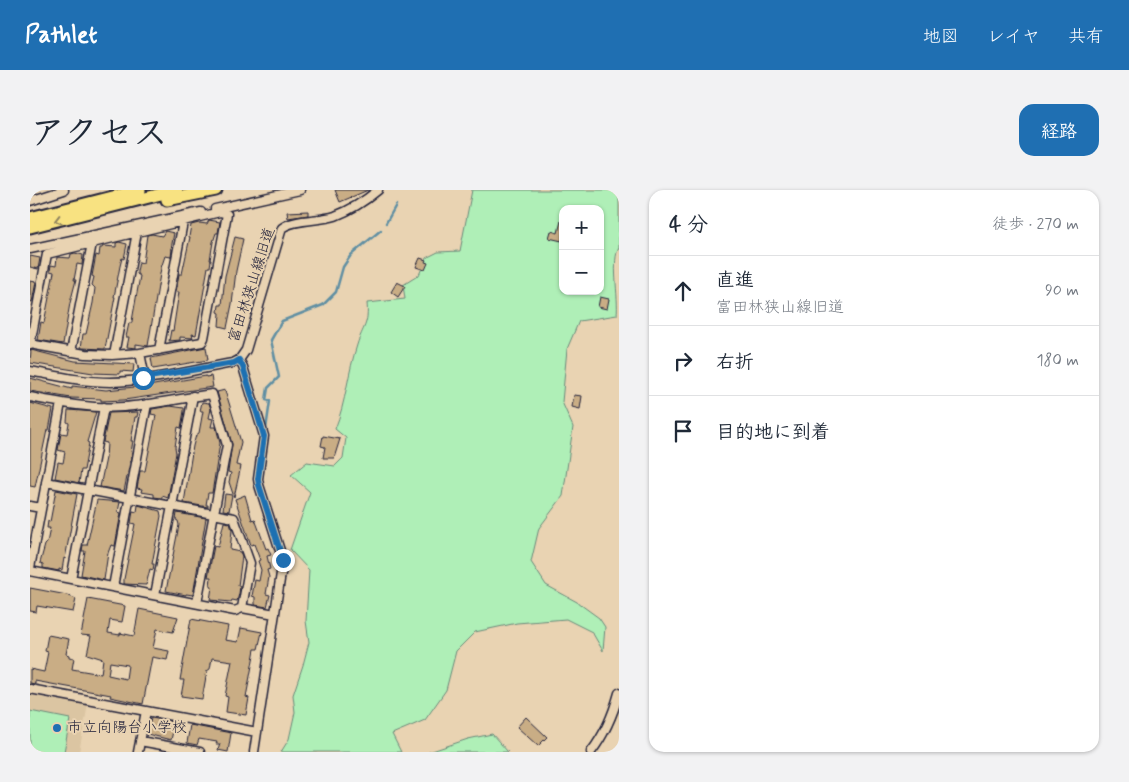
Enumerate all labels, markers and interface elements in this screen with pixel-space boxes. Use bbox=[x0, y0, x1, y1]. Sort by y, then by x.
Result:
text: Pathlet bbox=[25, 20, 97, 51]
text: 地図 bbox=[923, 25, 959, 49]
text: レイヤ bbox=[987, 25, 1040, 49]
text: 共有 bbox=[1068, 25, 1104, 49]
button: 経路 bbox=[1019, 104, 1099, 156]
text: アクセス bbox=[30, 111, 168, 157]
map controls bbox=[559, 205, 604, 295]
button: + bbox=[559, 205, 604, 250]
text: 4 分 bbox=[669, 211, 708, 239]
one-way arrow bbox=[54, 214, 63, 225]
text: 徒歩 · 270 m bbox=[992, 214, 1079, 235]
street label: 富田林狭山線旧道 bbox=[224, 225, 280, 345]
button: − bbox=[559, 250, 604, 295]
text: 直進 bbox=[716, 268, 754, 293]
icon: ahead bbox=[669, 277, 697, 305]
text: 90 m bbox=[1045, 280, 1079, 301]
text: 富田林狭山線旧道 bbox=[716, 297, 844, 318]
icon: right bbox=[669, 347, 697, 375]
text: 右折 bbox=[716, 350, 754, 375]
text: 180 m bbox=[1036, 350, 1079, 371]
route start bbox=[132, 367, 155, 390]
icon: arrive bbox=[669, 417, 697, 445]
text: 目的地に到着 bbox=[716, 420, 830, 445]
route end bbox=[272, 549, 295, 572]
place label: 市立向陽台小学校 bbox=[67, 718, 187, 738]
marker: 市立向陽台小学校 bbox=[51, 722, 63, 734]

